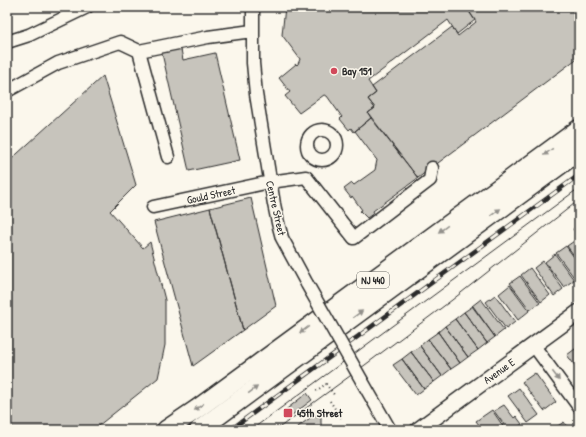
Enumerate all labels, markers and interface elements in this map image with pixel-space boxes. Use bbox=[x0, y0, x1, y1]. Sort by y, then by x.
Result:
place label: Bay 151 bbox=[342, 64, 372, 79]
marker: Bay 151 bbox=[329, 66, 339, 76]
one-way arrow bbox=[542, 148, 553, 156]
street label: Centre Street bbox=[263, 179, 289, 237]
street label: Gould Street bbox=[185, 183, 237, 207]
one-way arrow bbox=[491, 208, 502, 216]
one-way arrow bbox=[437, 224, 448, 233]
road number: NJ 440 bbox=[357, 272, 389, 288]
one-way arrow bbox=[352, 309, 363, 318]
one-way arrow bbox=[299, 326, 309, 334]
street label: Avenue E bbox=[481, 355, 517, 387]
one-way arrow bbox=[552, 371, 560, 382]
one-way arrow bbox=[247, 386, 258, 395]
one-way arrow bbox=[194, 403, 204, 411]
place label: 45th Street bbox=[297, 406, 344, 420]
marker: 45th Street bbox=[282, 407, 294, 419]

